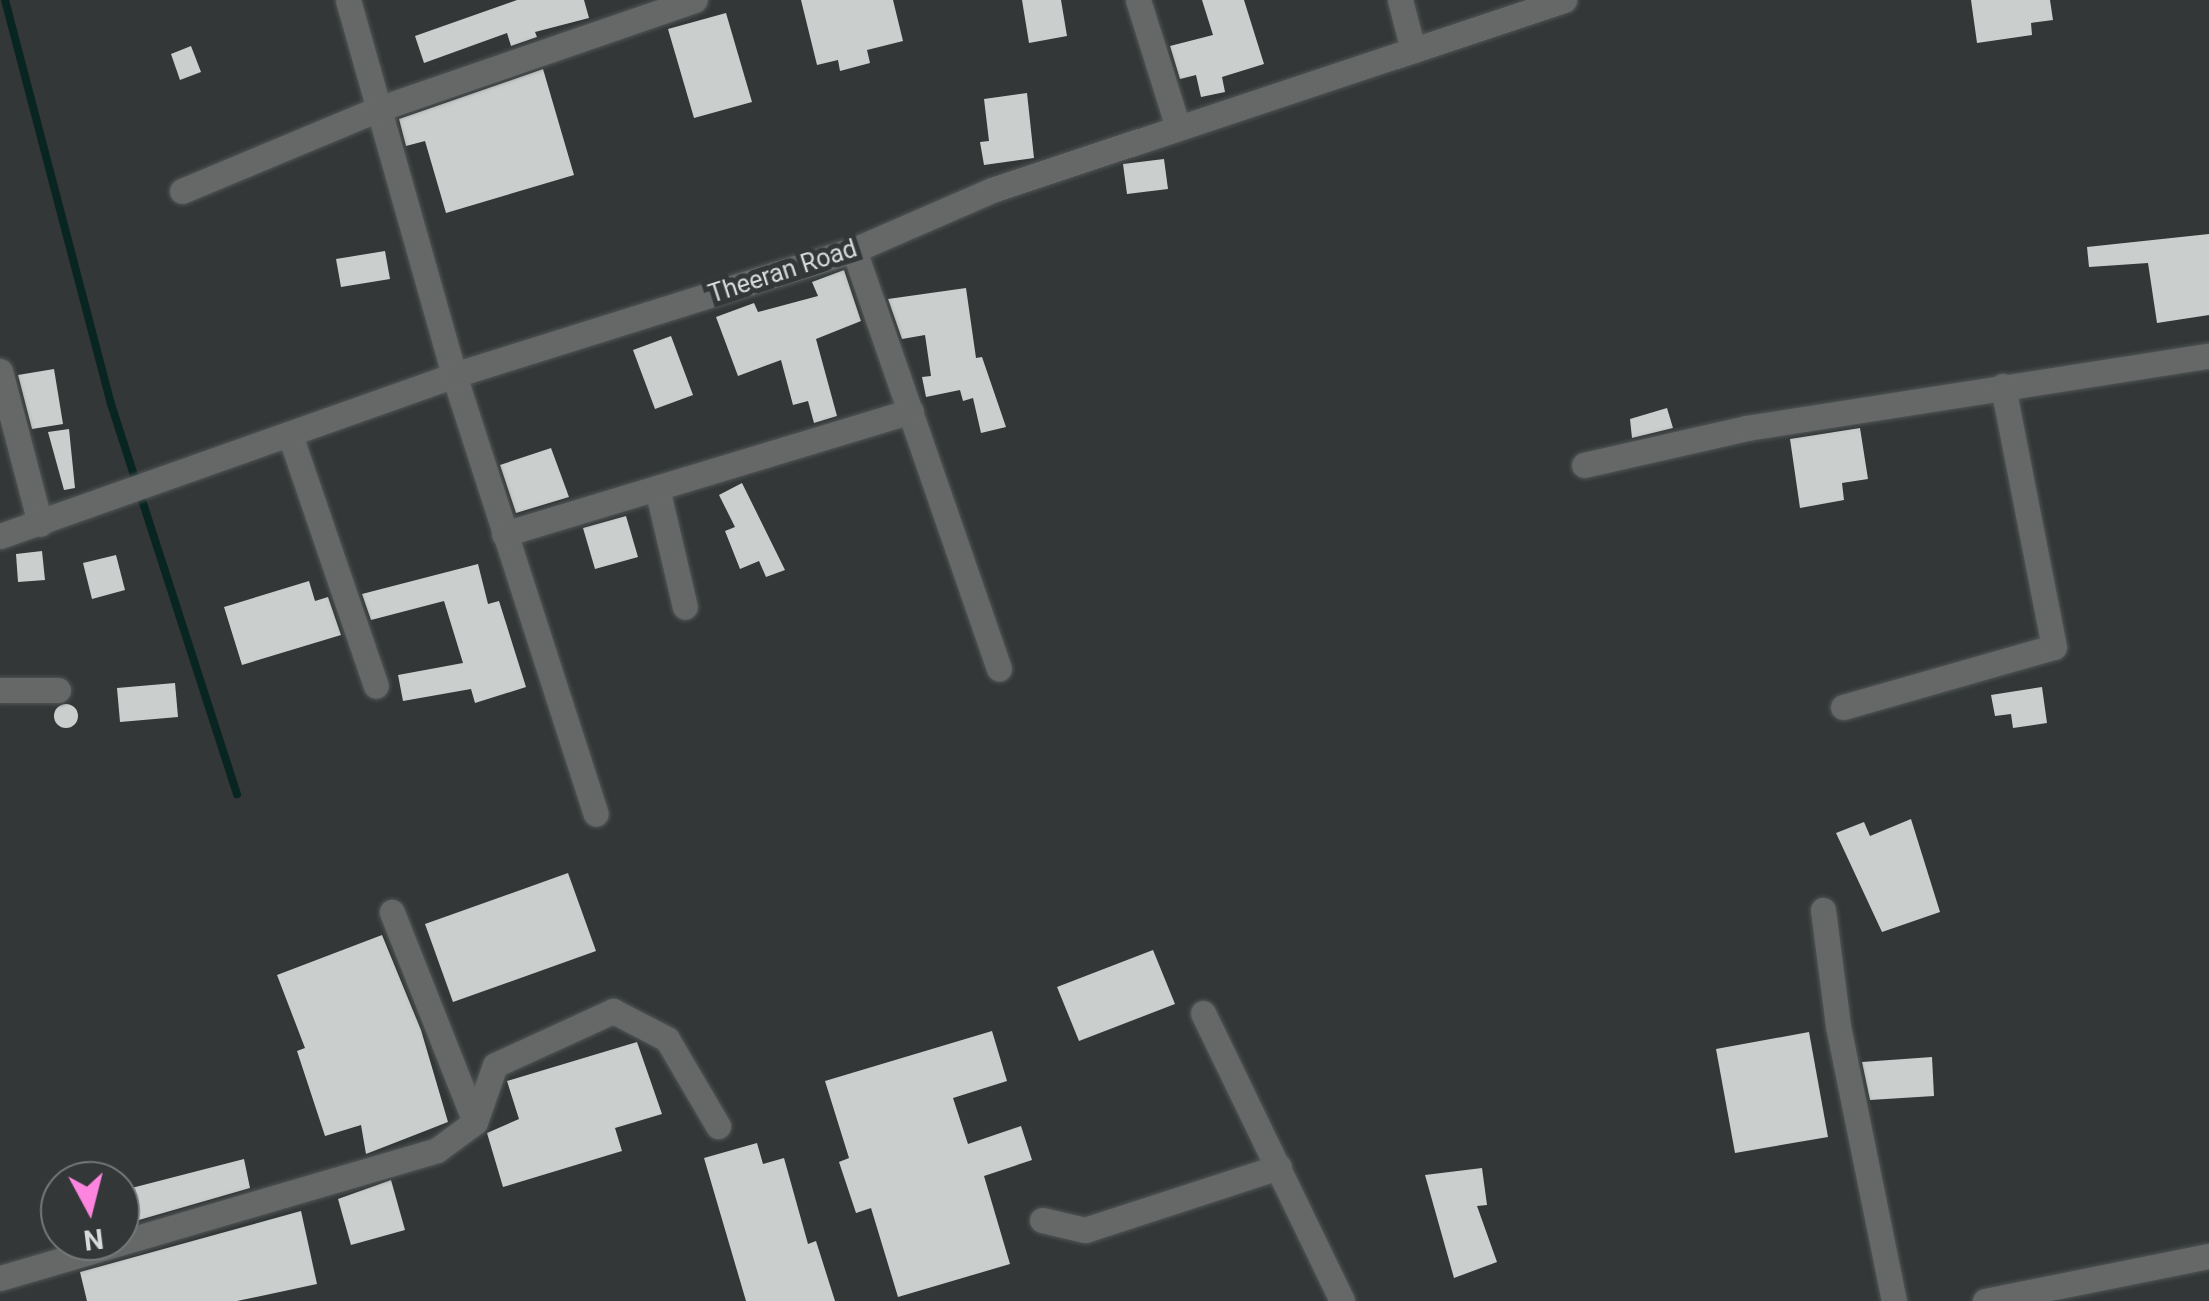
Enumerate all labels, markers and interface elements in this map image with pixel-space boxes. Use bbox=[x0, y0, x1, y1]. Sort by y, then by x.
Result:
street label: Theeran Road bbox=[705, 234, 861, 310]
north arrow bbox=[40, 1161, 140, 1261]
text: N bbox=[82, 1222, 105, 1257]

